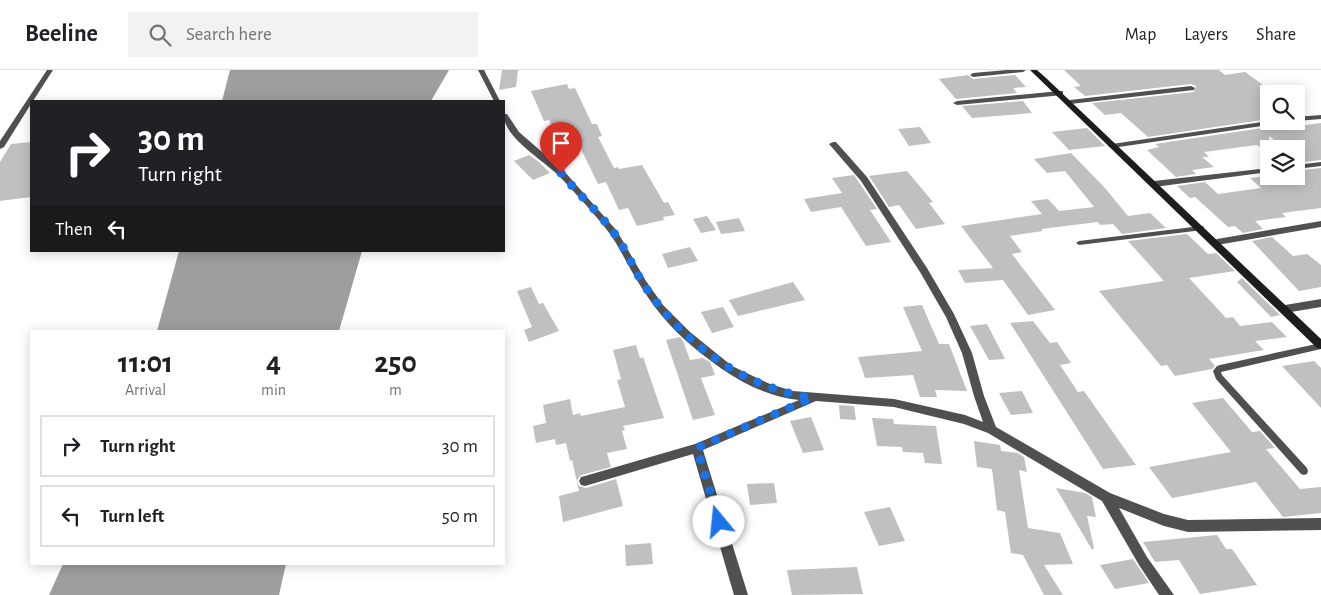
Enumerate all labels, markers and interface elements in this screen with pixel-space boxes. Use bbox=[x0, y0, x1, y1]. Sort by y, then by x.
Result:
search box bbox=[128, 12, 478, 57]
icon: search bbox=[146, 21, 174, 49]
text: Beeline bbox=[25, 22, 98, 46]
text: Search here bbox=[186, 25, 272, 44]
text: Map bbox=[1125, 26, 1156, 44]
text: Layers bbox=[1184, 26, 1228, 44]
text: Share bbox=[1256, 26, 1296, 44]
map controls bbox=[1260, 85, 1305, 185]
button: search bbox=[1260, 85, 1305, 130]
icon: right bbox=[55, 120, 120, 185]
text: 30 m bbox=[138, 122, 205, 157]
pin bbox=[540, 122, 582, 173]
icon: arrive bbox=[547, 129, 575, 157]
button: layers bbox=[1260, 140, 1305, 185]
text: Turn right bbox=[138, 163, 222, 185]
icon: left bbox=[103, 215, 131, 243]
text: Then bbox=[55, 220, 93, 239]
text: 11:01 bbox=[118, 348, 173, 378]
text: 4 bbox=[266, 348, 281, 378]
text: 250 bbox=[374, 348, 417, 378]
text: Arrival bbox=[125, 382, 166, 398]
text: min bbox=[261, 382, 286, 398]
text: m bbox=[389, 382, 402, 398]
icon: right bbox=[57, 432, 85, 460]
text: Turn right bbox=[100, 437, 175, 456]
text: 30 m bbox=[442, 437, 478, 456]
position arrow bbox=[692, 495, 744, 547]
icon: left bbox=[57, 502, 85, 530]
text: Turn left bbox=[100, 507, 164, 526]
text: 50 m bbox=[442, 507, 478, 526]

